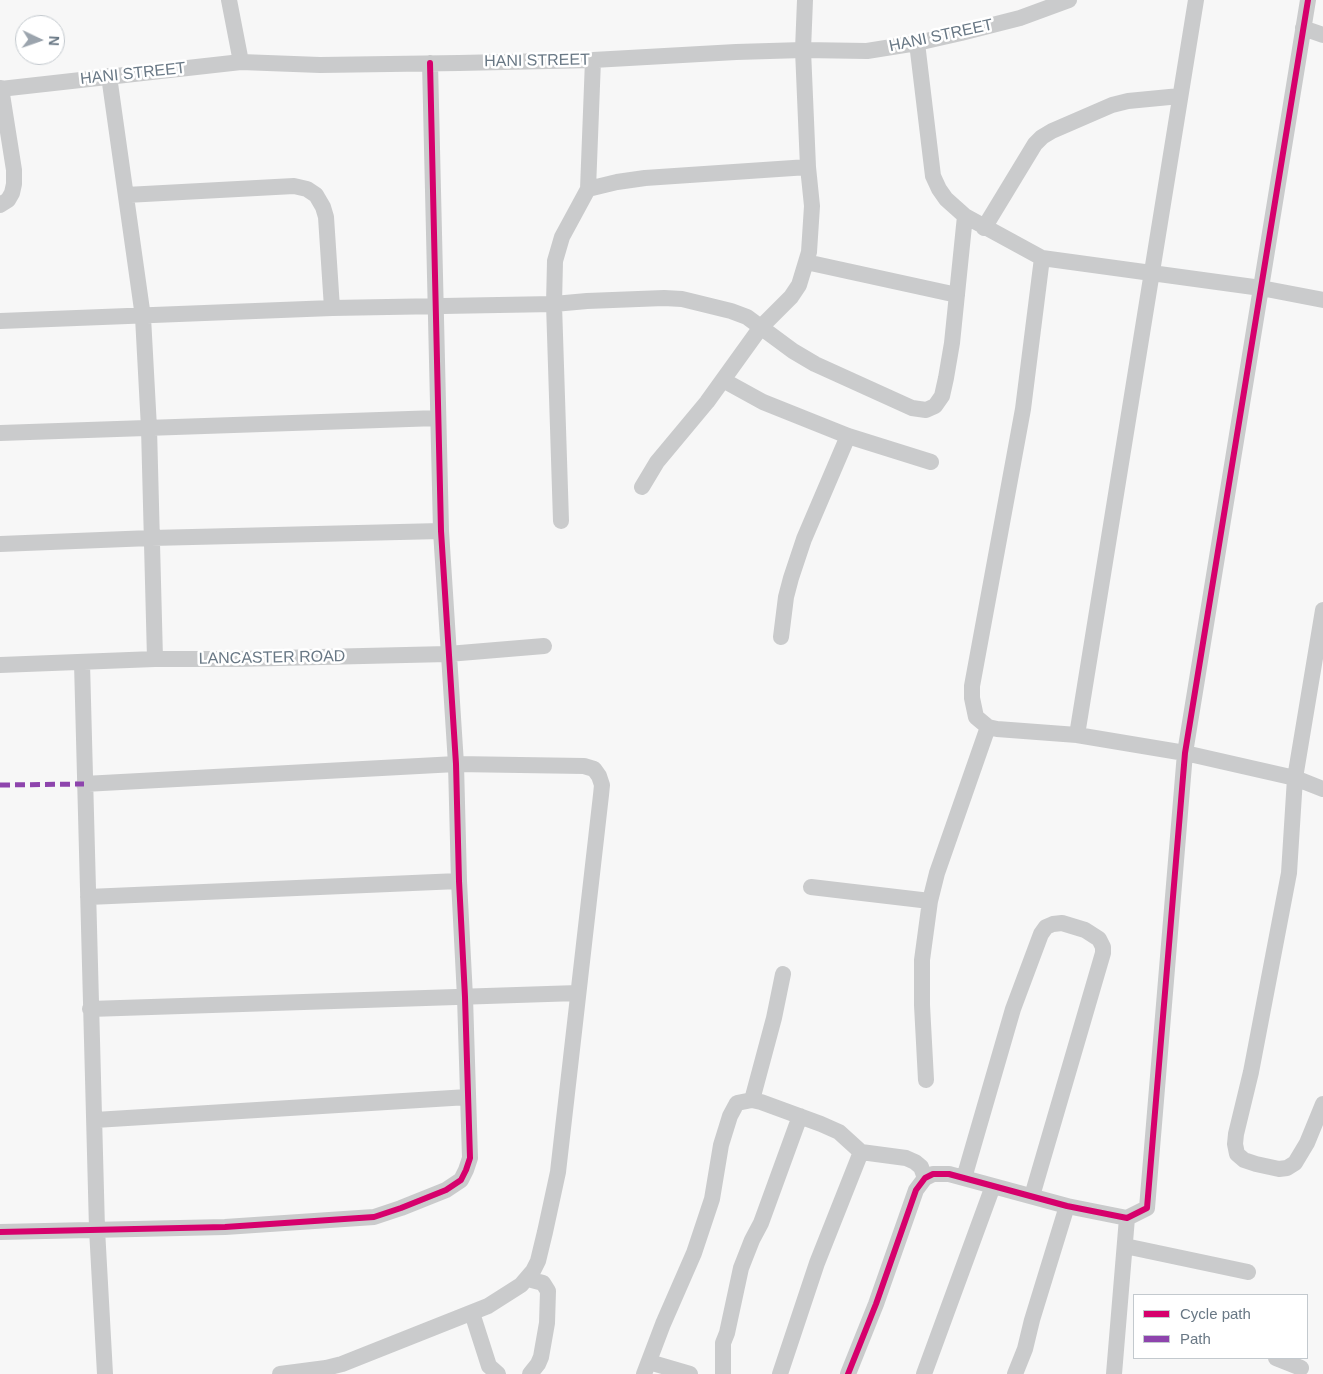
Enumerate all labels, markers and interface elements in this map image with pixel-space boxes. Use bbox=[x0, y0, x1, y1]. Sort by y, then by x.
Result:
north arrow bbox=[15, 15, 65, 65]
street label: HANI STREET bbox=[887, 16, 995, 56]
text: N bbox=[46, 35, 62, 46]
street label: HANI STREET bbox=[484, 50, 590, 72]
street label: HANI STREET bbox=[79, 59, 187, 89]
street label: LANCASTER ROAD bbox=[198, 647, 346, 669]
legend bbox=[1133, 1294, 1308, 1359]
text: Cycle path bbox=[1180, 1305, 1251, 1322]
text: Path bbox=[1180, 1330, 1211, 1347]

